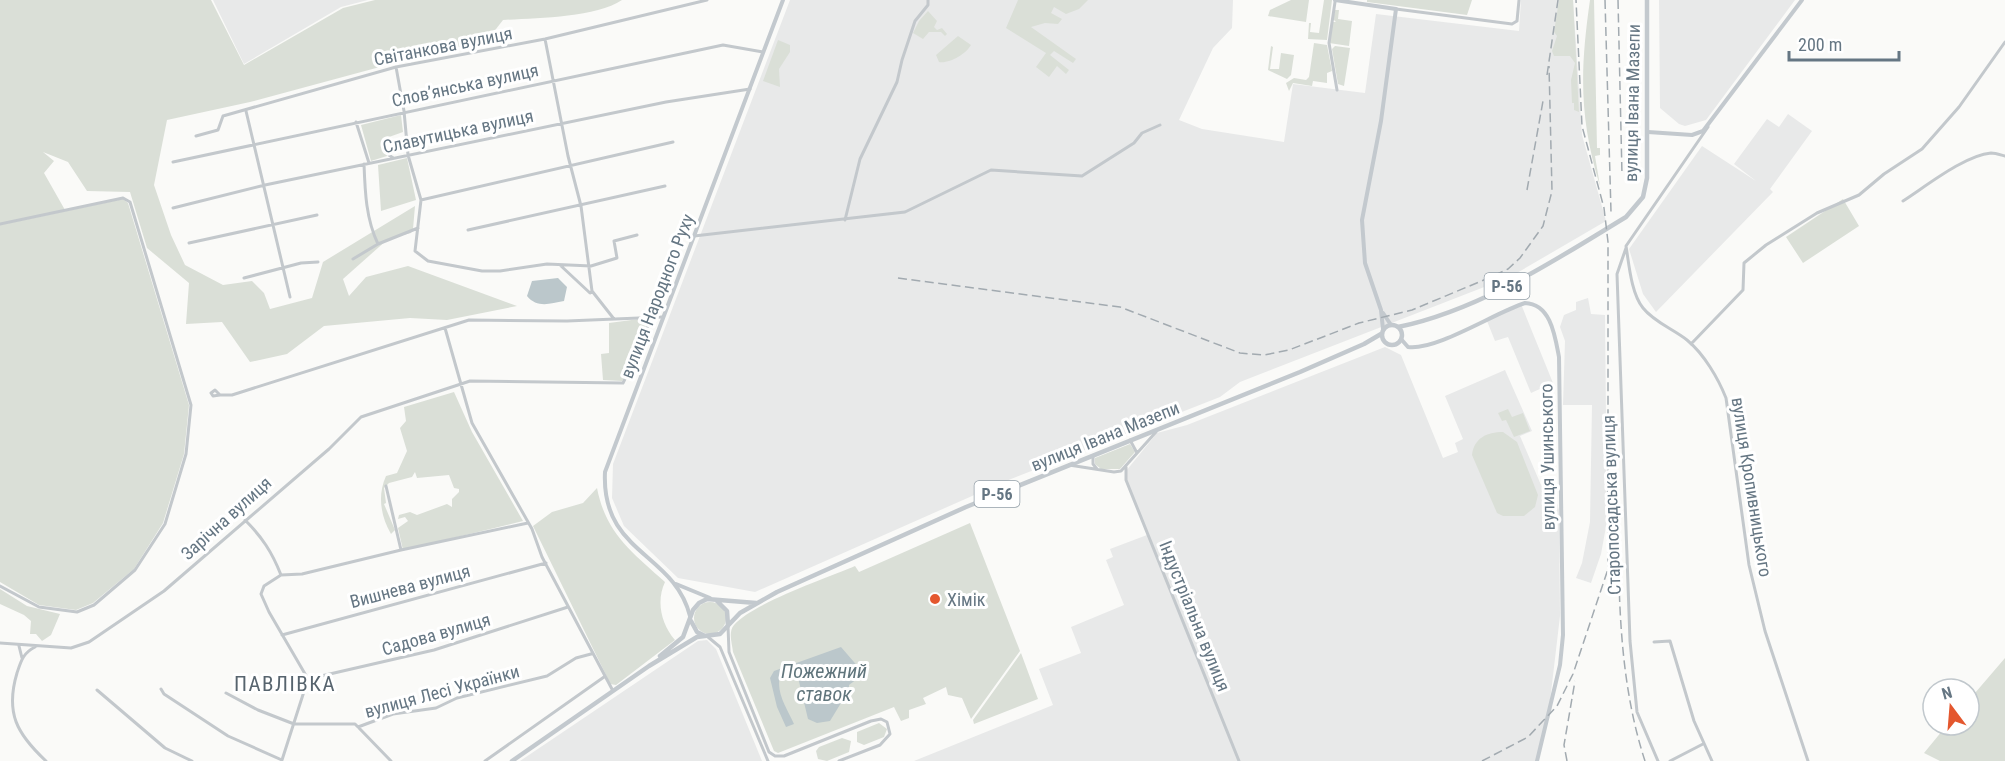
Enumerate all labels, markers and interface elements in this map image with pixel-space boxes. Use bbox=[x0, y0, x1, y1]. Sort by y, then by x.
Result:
street label: Світанкова вулиця bbox=[372, 22, 514, 70]
street label: вулиця Івана Мазепи bbox=[1620, 24, 1644, 182]
scale bar bbox=[1789, 24, 1898, 62]
text: 200 m bbox=[1798, 34, 1842, 55]
street label: Словʼянська вулиця bbox=[390, 59, 540, 111]
street label: Славутицька вулиця bbox=[381, 105, 535, 157]
street label: вулиця Народного Руху bbox=[616, 210, 698, 381]
road number: Р-56 bbox=[1484, 273, 1530, 299]
street label: вулиця Ушинського bbox=[1535, 383, 1559, 531]
street label: вулиця Кропивницького bbox=[1727, 396, 1777, 578]
street label: вулиця Івана Мазепи bbox=[1028, 397, 1182, 475]
street label: Старопосадська вулиця bbox=[1597, 415, 1625, 595]
street label: Зарічна вулиця bbox=[177, 472, 275, 564]
road number: Р-56 bbox=[974, 481, 1020, 507]
street label: Індустріальна вулиця bbox=[1155, 538, 1235, 694]
street label: Вишнева вулиця bbox=[348, 560, 472, 612]
place label: Хімік bbox=[947, 589, 986, 610]
marker: Хімік bbox=[928, 592, 942, 606]
street label: Садова вулиця bbox=[379, 608, 493, 660]
water label: Пожежний ставок bbox=[781, 659, 867, 706]
street label: вулиця Лесі Українки bbox=[362, 660, 522, 722]
district label: ПАВЛІВКА bbox=[234, 672, 336, 696]
north arrow bbox=[1921, 677, 1981, 737]
text: N bbox=[1940, 683, 1954, 704]

